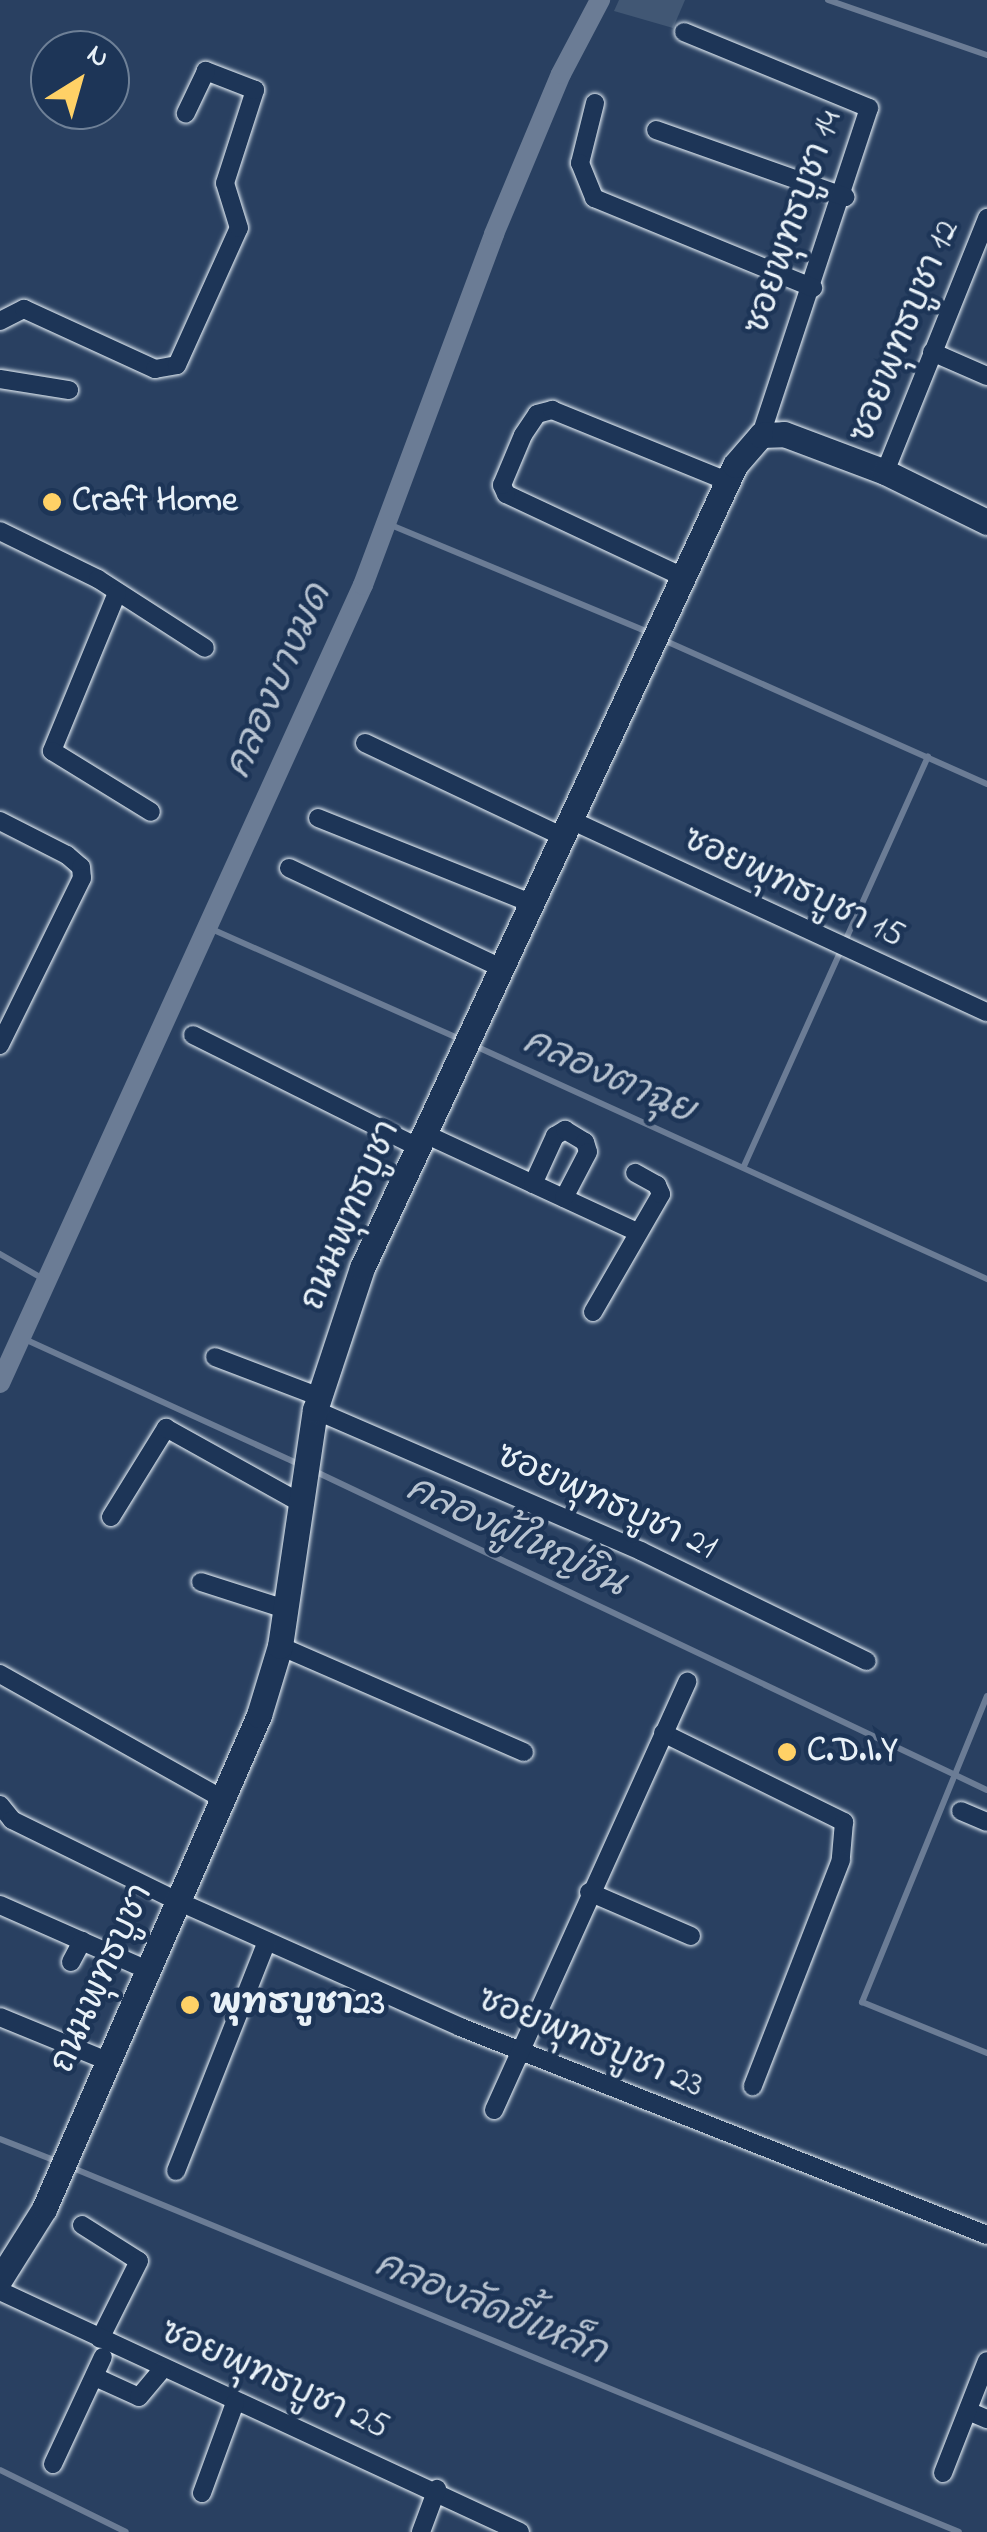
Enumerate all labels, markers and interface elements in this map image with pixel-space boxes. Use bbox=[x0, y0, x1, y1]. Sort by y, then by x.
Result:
north arrow bbox=[30, 30, 130, 130]
text: N bbox=[77, 35, 117, 79]
street label: ซอยพุทธบูชา 14 bbox=[737, 106, 853, 340]
street label: ซอยพุทธบูชา 12 bbox=[842, 214, 970, 450]
place label: Craft Home bbox=[72, 481, 238, 523]
marker: Craft Home bbox=[41, 491, 63, 513]
water label: คลองบางมด bbox=[217, 578, 343, 786]
street label: ซอยพุทธบูชา 15 bbox=[676, 819, 910, 959]
water label: คลองตาฉุย bbox=[515, 1020, 701, 1136]
street label: ถนนพุทธบูชา bbox=[293, 1115, 411, 1317]
street label: ซอยพุทธบูชา 21 bbox=[489, 1436, 723, 1570]
water label: คลองผู้ใหญ่ชิน bbox=[398, 1467, 632, 1609]
place label: C.D.I.Y bbox=[807, 1731, 898, 1773]
marker: C.D.I.Y bbox=[776, 1741, 798, 1763]
street label: ถนนพุทธบูชา bbox=[43, 1878, 163, 2080]
street label: ซอยพุทธบูชา 23 bbox=[471, 1980, 709, 2108]
place label: พุทธบูชา23 bbox=[210, 1984, 385, 2026]
marker: พุทธบูชา23 bbox=[179, 1994, 201, 2016]
water label: คลองลัดขี้เหล็ก bbox=[368, 2243, 612, 2377]
street label: ซอยพุทธบูชา 25 bbox=[153, 2312, 395, 2450]

